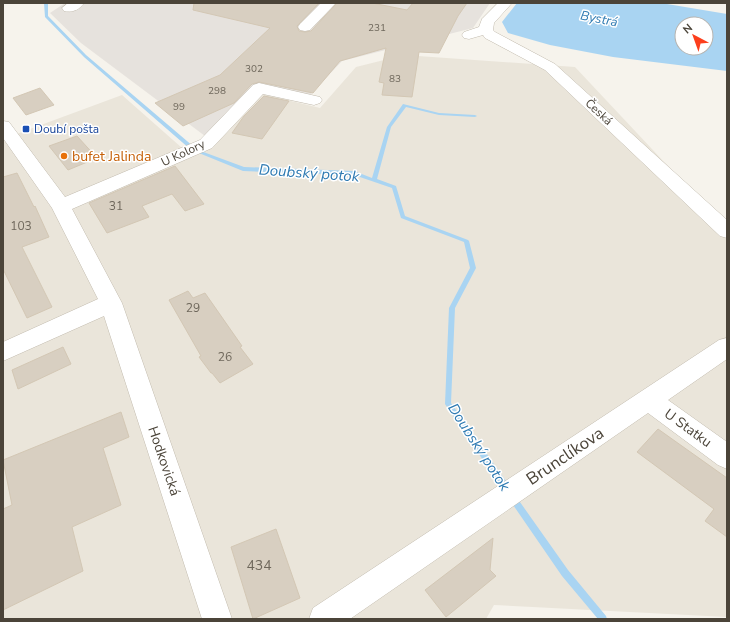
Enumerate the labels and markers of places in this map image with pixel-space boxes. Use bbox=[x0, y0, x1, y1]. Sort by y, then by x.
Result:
place label: Doubí pošta bbox=[34, 121, 99, 137]
marker: Doubí pošta bbox=[21, 124, 31, 134]
place label: bufet Jalinda bbox=[72, 147, 151, 166]
marker: bufet Jalinda bbox=[59, 151, 69, 161]

